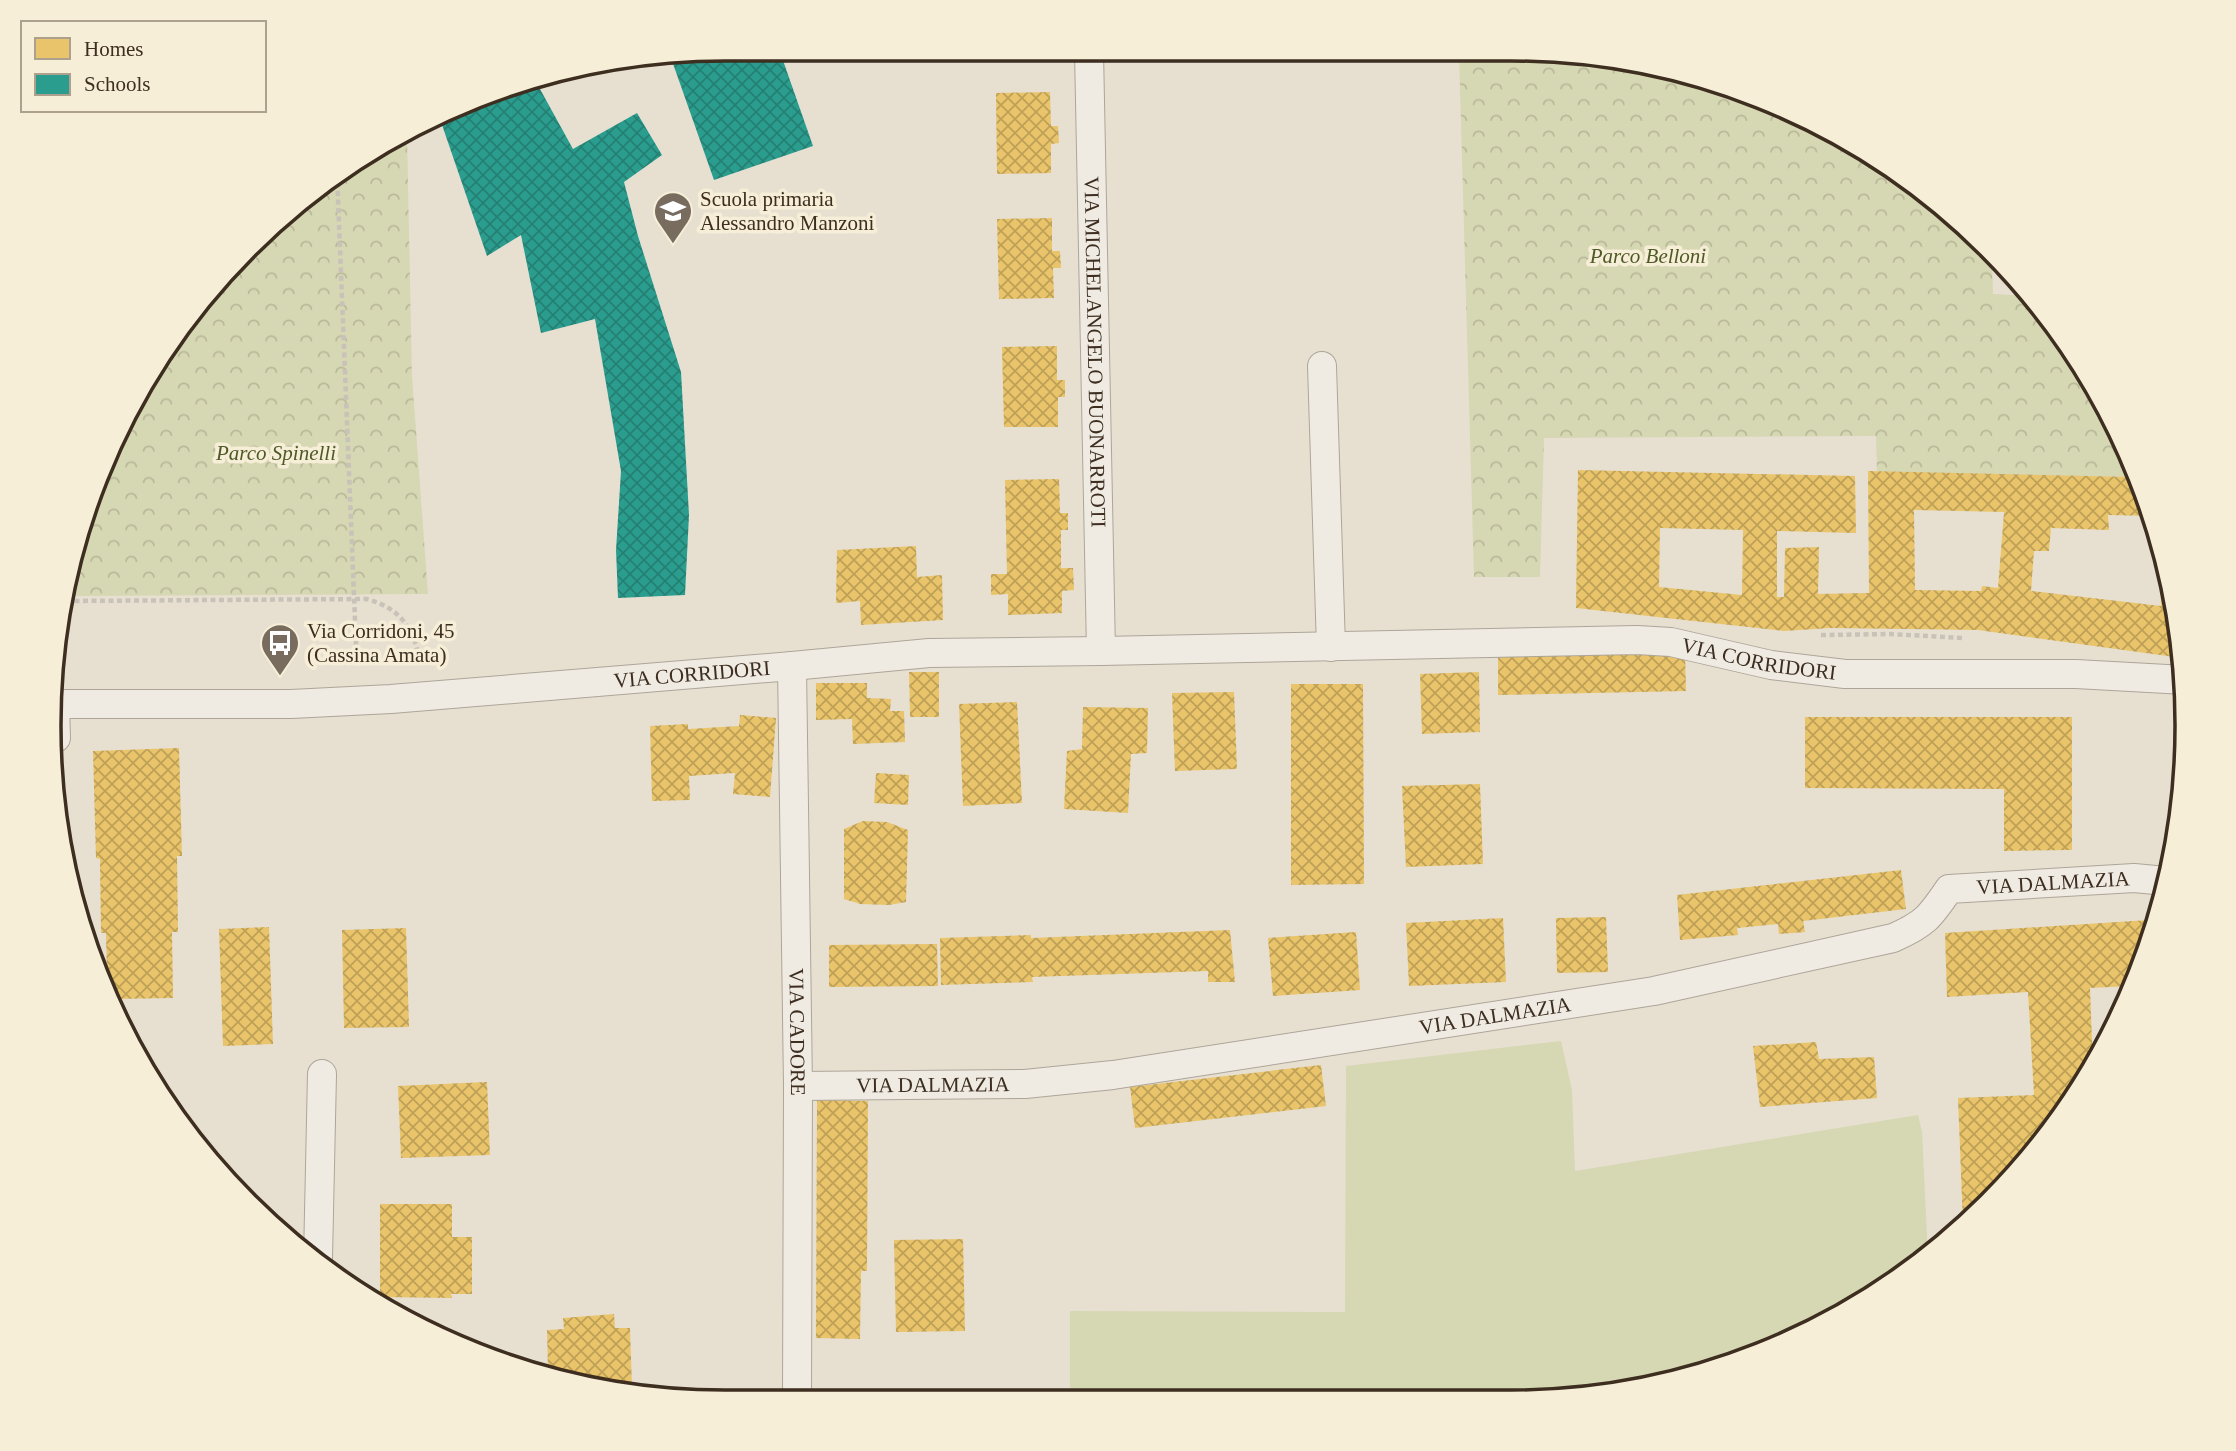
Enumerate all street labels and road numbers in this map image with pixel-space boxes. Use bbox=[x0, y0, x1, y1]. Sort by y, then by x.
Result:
street label: VIA MICHELANGELO BUONARROTI bbox=[1080, 176, 1111, 528]
street label: VIA CORRIDORI bbox=[1679, 633, 1838, 685]
street label: VIA CORRIDORI bbox=[613, 656, 771, 693]
street label: VIA DALMAZIA bbox=[1976, 866, 2131, 899]
street label: VIA CADORE bbox=[784, 968, 810, 1096]
street label: VIA DALMAZIA bbox=[1417, 992, 1573, 1039]
street label: VIA DALMAZIA bbox=[856, 1072, 1011, 1097]

